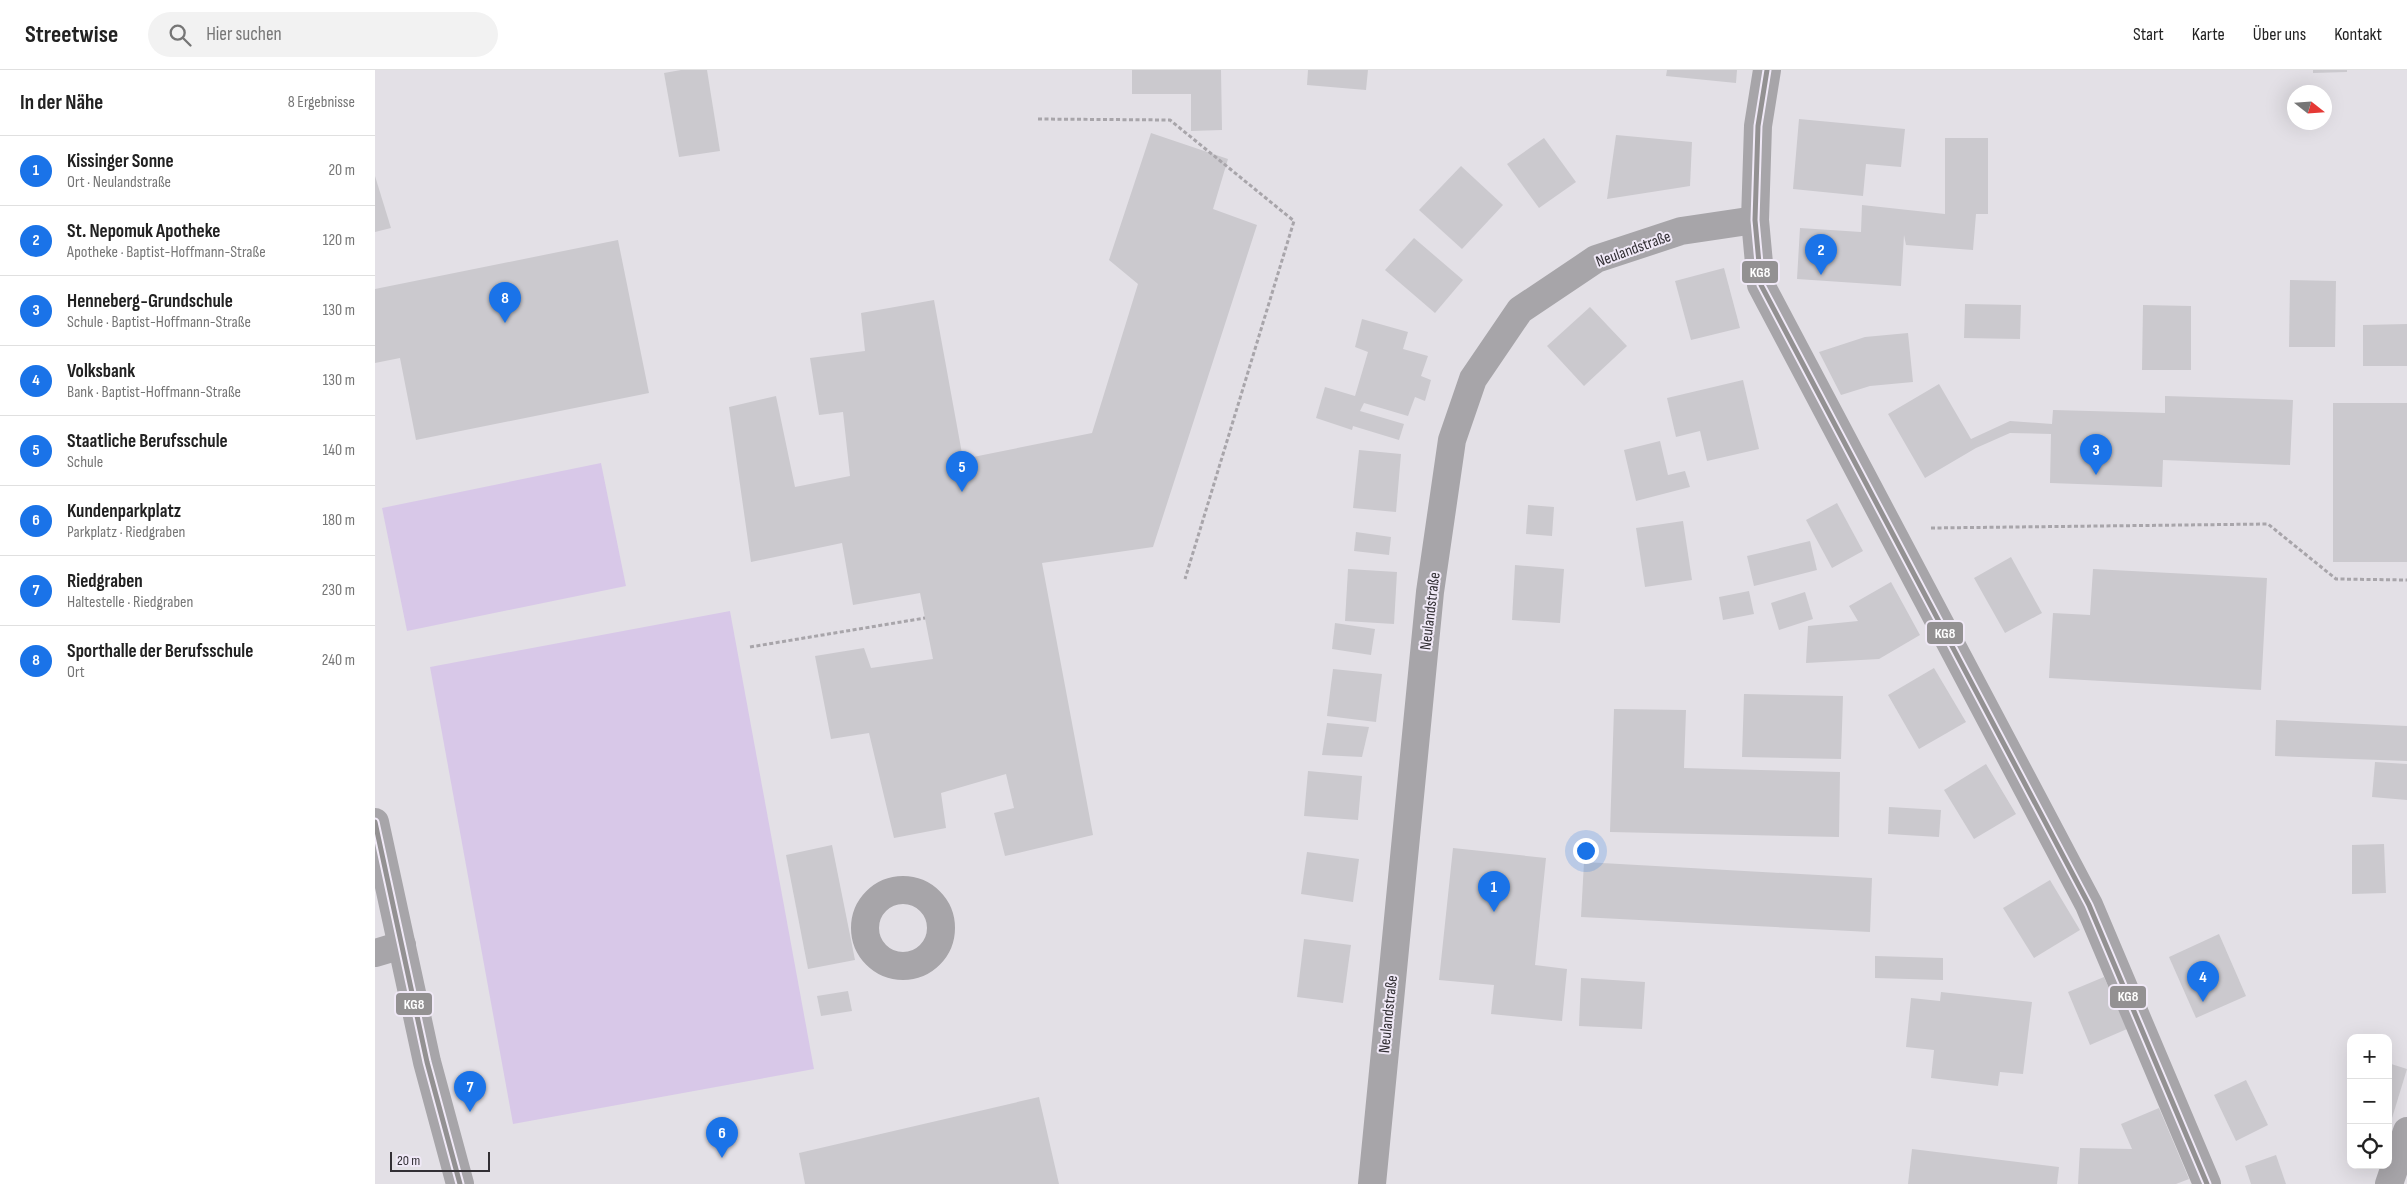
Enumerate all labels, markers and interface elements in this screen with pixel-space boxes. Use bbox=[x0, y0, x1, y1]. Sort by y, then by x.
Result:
search box bbox=[148, 12, 498, 57]
text: Streetwise bbox=[25, 20, 118, 49]
icon: search bbox=[166, 21, 194, 49]
text: Hier suchen bbox=[206, 23, 282, 46]
text: Start bbox=[2133, 24, 2164, 45]
text: Karte bbox=[2192, 24, 2225, 45]
text: Über uns bbox=[2253, 24, 2306, 45]
text: Kontakt bbox=[2334, 24, 2382, 45]
north arrow bbox=[2287, 85, 2332, 130]
text: In der Nähe bbox=[20, 90, 103, 115]
text: 8 Ergebnisse bbox=[288, 93, 355, 112]
text: Kissinger Sonne bbox=[67, 150, 174, 173]
text: 1 bbox=[33, 161, 39, 180]
text: 20 m bbox=[328, 161, 355, 180]
text: Ort · Neulandstraße bbox=[67, 173, 171, 192]
text: St. Nepomuk Apotheke bbox=[67, 220, 220, 243]
street label: Neulandstraße bbox=[1594, 227, 1674, 272]
text: 2 bbox=[32, 231, 40, 250]
text: 120 m bbox=[323, 231, 355, 250]
pin: 2 bbox=[1805, 234, 1837, 275]
text: Apotheke · Baptist-Hoffmann-Straße bbox=[67, 243, 266, 262]
line badge: KG8 bbox=[1741, 260, 1779, 284]
text: KG8 bbox=[1750, 264, 1771, 281]
pin: 8 bbox=[489, 282, 521, 323]
text: Henneberg-Grundschule bbox=[67, 290, 233, 313]
text: 3 bbox=[32, 301, 40, 320]
text: 130 m bbox=[323, 301, 355, 320]
text: Schule · Baptist-Hoffmann-Straße bbox=[67, 313, 251, 332]
text: Volksbank bbox=[67, 360, 135, 383]
text: 4 bbox=[32, 371, 40, 390]
text: 130 m bbox=[323, 371, 355, 390]
text: Bank · Baptist-Hoffmann-Straße bbox=[67, 383, 241, 402]
text: Staatliche Berufsschule bbox=[67, 430, 228, 453]
pin: 3 bbox=[2080, 434, 2112, 475]
text: 5 bbox=[32, 441, 40, 460]
text: 140 m bbox=[323, 441, 355, 460]
pin: 5 bbox=[946, 451, 978, 492]
text: Schule bbox=[67, 453, 103, 472]
text: Kundenparkplatz bbox=[67, 500, 181, 523]
text: 6 bbox=[32, 511, 40, 530]
text: 180 m bbox=[322, 511, 355, 530]
text: Parkplatz · Riedgraben bbox=[67, 523, 185, 542]
text: Riedgraben bbox=[67, 570, 143, 593]
street label: Neulandstraße bbox=[1416, 571, 1445, 651]
text: 7 bbox=[33, 581, 39, 600]
text: 230 m bbox=[322, 581, 355, 600]
text: Haltestelle · Riedgraben bbox=[67, 593, 193, 612]
line badge: KG8 bbox=[1926, 621, 1964, 645]
text: KG8 bbox=[1935, 625, 1956, 642]
text: Sporthalle der Berufsschule bbox=[67, 640, 253, 663]
text: 8 bbox=[32, 651, 40, 670]
text: 240 m bbox=[322, 651, 355, 670]
text: Ort bbox=[67, 663, 85, 682]
your location bbox=[1573, 838, 1599, 864]
pin: 1 bbox=[1478, 871, 1510, 912]
pin: 4 bbox=[2187, 961, 2219, 1002]
street label: Neulandstraße bbox=[1375, 974, 1402, 1054]
line badge: KG8 bbox=[2109, 985, 2147, 1009]
text: KG8 bbox=[2118, 988, 2139, 1005]
line badge: KG8 bbox=[395, 992, 433, 1016]
text: KG8 bbox=[404, 996, 425, 1013]
map controls bbox=[2347, 1034, 2392, 1169]
button: + bbox=[2347, 1034, 2392, 1079]
pin: 7 bbox=[454, 1071, 486, 1112]
button: − bbox=[2347, 1079, 2392, 1124]
pin: 6 bbox=[706, 1117, 738, 1158]
button: locate bbox=[2347, 1124, 2392, 1169]
scale bar bbox=[390, 1149, 490, 1172]
text: 20 m bbox=[397, 1152, 420, 1169]

